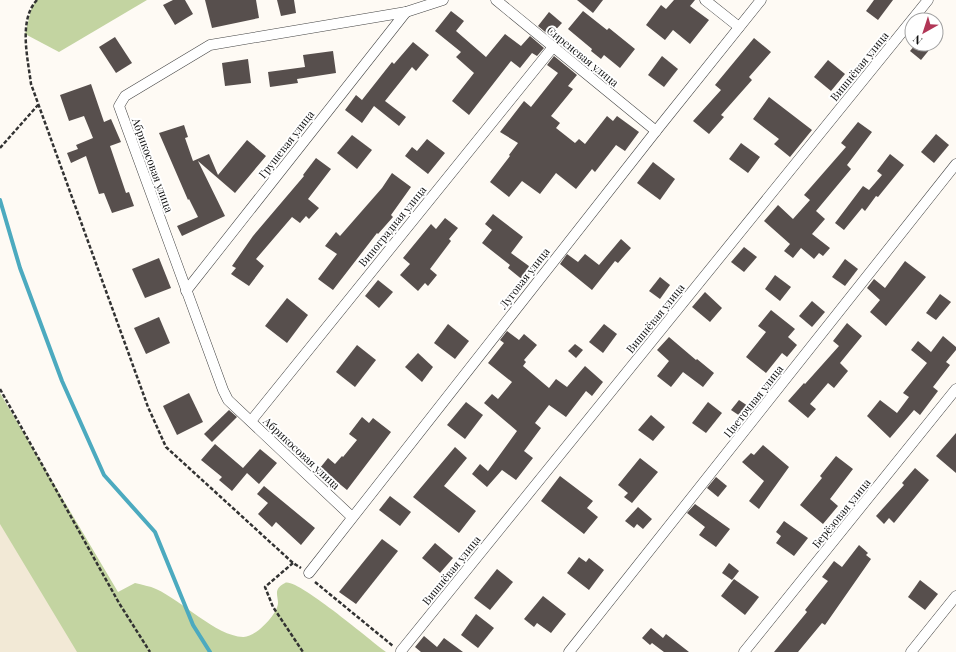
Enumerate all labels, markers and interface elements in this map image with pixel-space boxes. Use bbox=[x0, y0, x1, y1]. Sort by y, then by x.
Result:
north arrow bbox=[904, 12, 944, 52]
street label: Сиреневая улица bbox=[544, 22, 623, 90]
street label: Вишнёвая улица bbox=[826, 28, 892, 104]
text: N bbox=[910, 32, 925, 48]
street label: Грушевая улица bbox=[255, 107, 318, 181]
street label: Абрикосовая улица bbox=[129, 115, 177, 215]
street label: Виноградная улица bbox=[355, 182, 430, 269]
street label: Луговая улица bbox=[495, 244, 553, 313]
street label: Вишнёвая улица bbox=[622, 280, 688, 356]
street label: Цветочная улица bbox=[720, 361, 786, 440]
street label: Абрикосовая улица bbox=[260, 413, 344, 493]
street label: Берёзовая улица bbox=[808, 475, 874, 551]
street label: Вишнёвая улица bbox=[418, 532, 484, 608]

